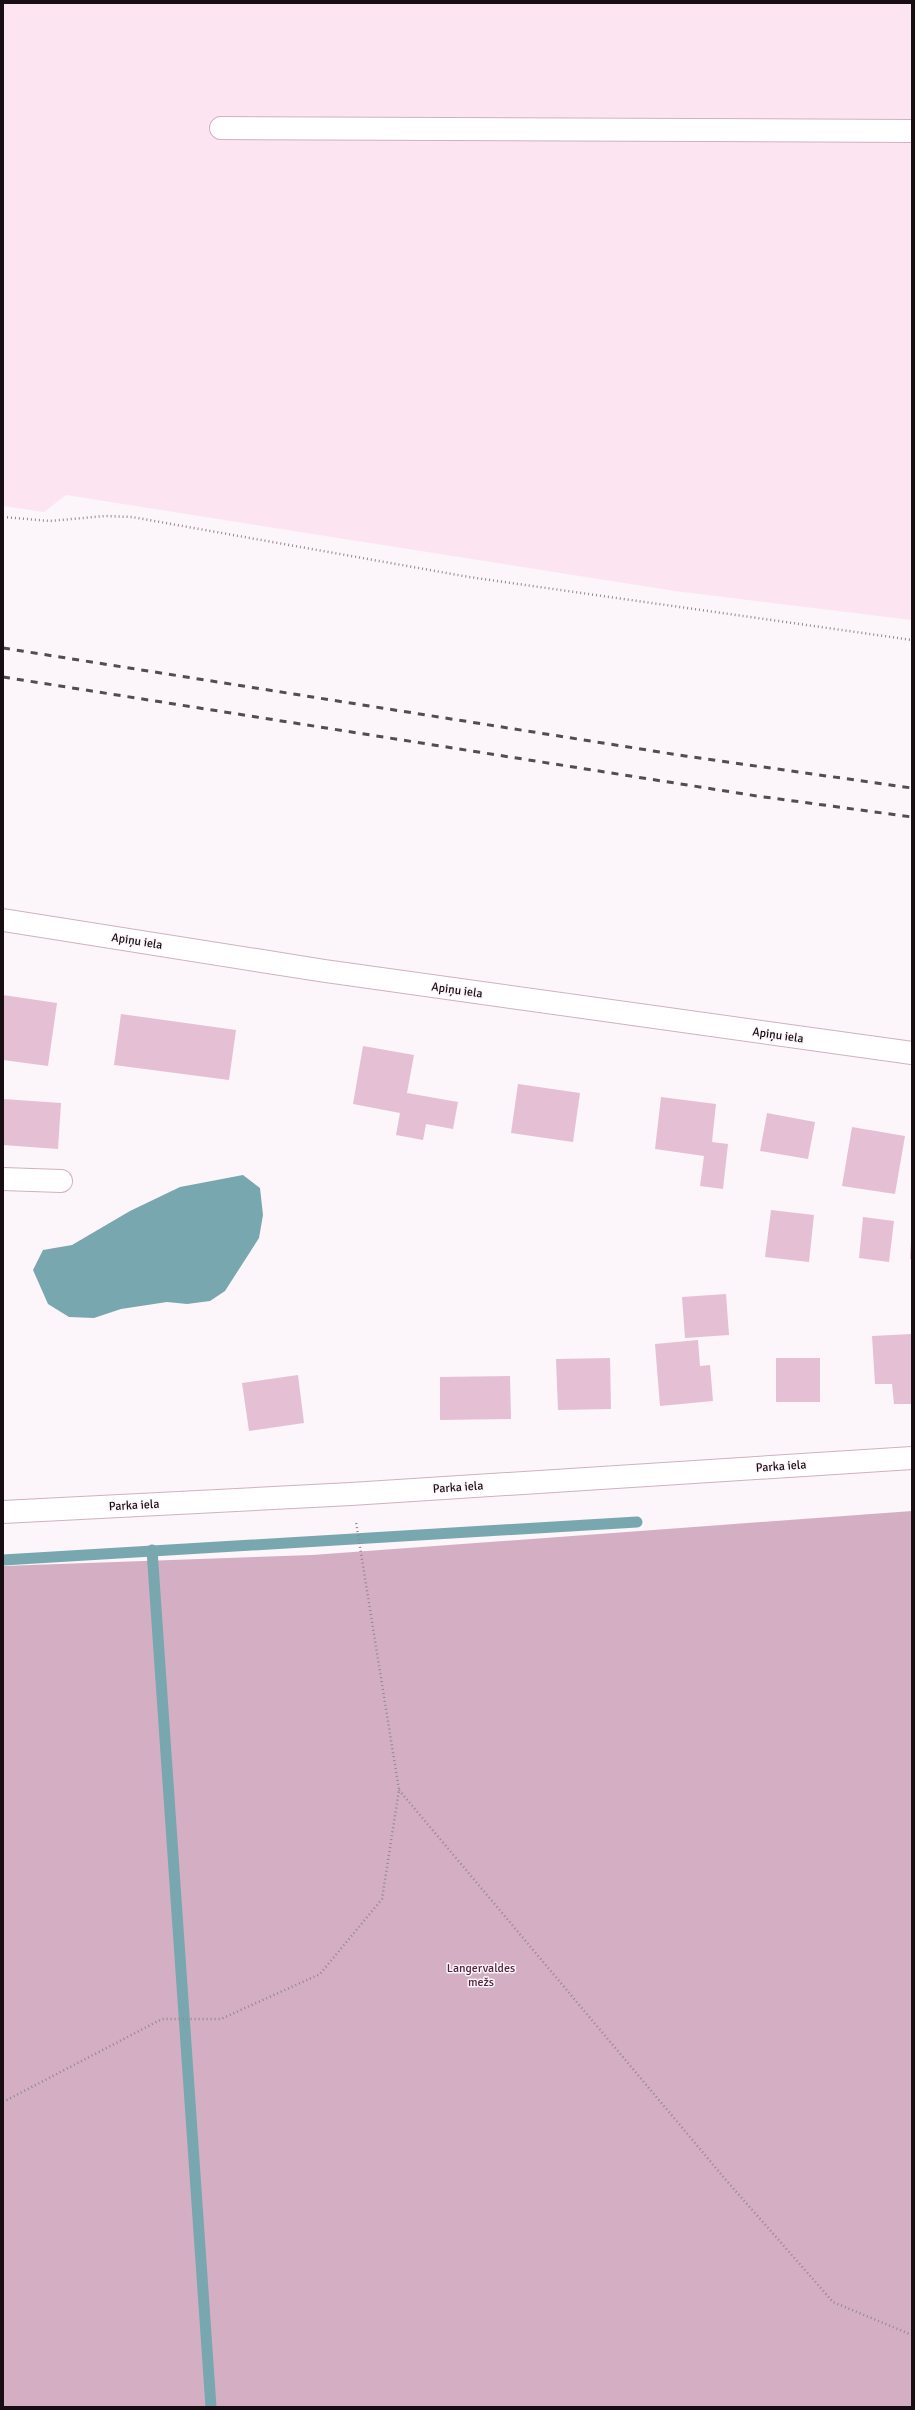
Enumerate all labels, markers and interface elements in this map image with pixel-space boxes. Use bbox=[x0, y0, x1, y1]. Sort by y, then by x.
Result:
street label: Apiņu iela bbox=[110, 930, 164, 953]
street label: Apiņu iela bbox=[430, 979, 484, 1002]
street label: Apiņu iela bbox=[751, 1024, 805, 1047]
street label: Parka iela bbox=[755, 1457, 807, 1476]
street label: Parka iela bbox=[432, 1478, 484, 1497]
street label: Parka iela bbox=[108, 1497, 160, 1514]
park label: Langervaldes mežs bbox=[447, 1961, 515, 1990]

